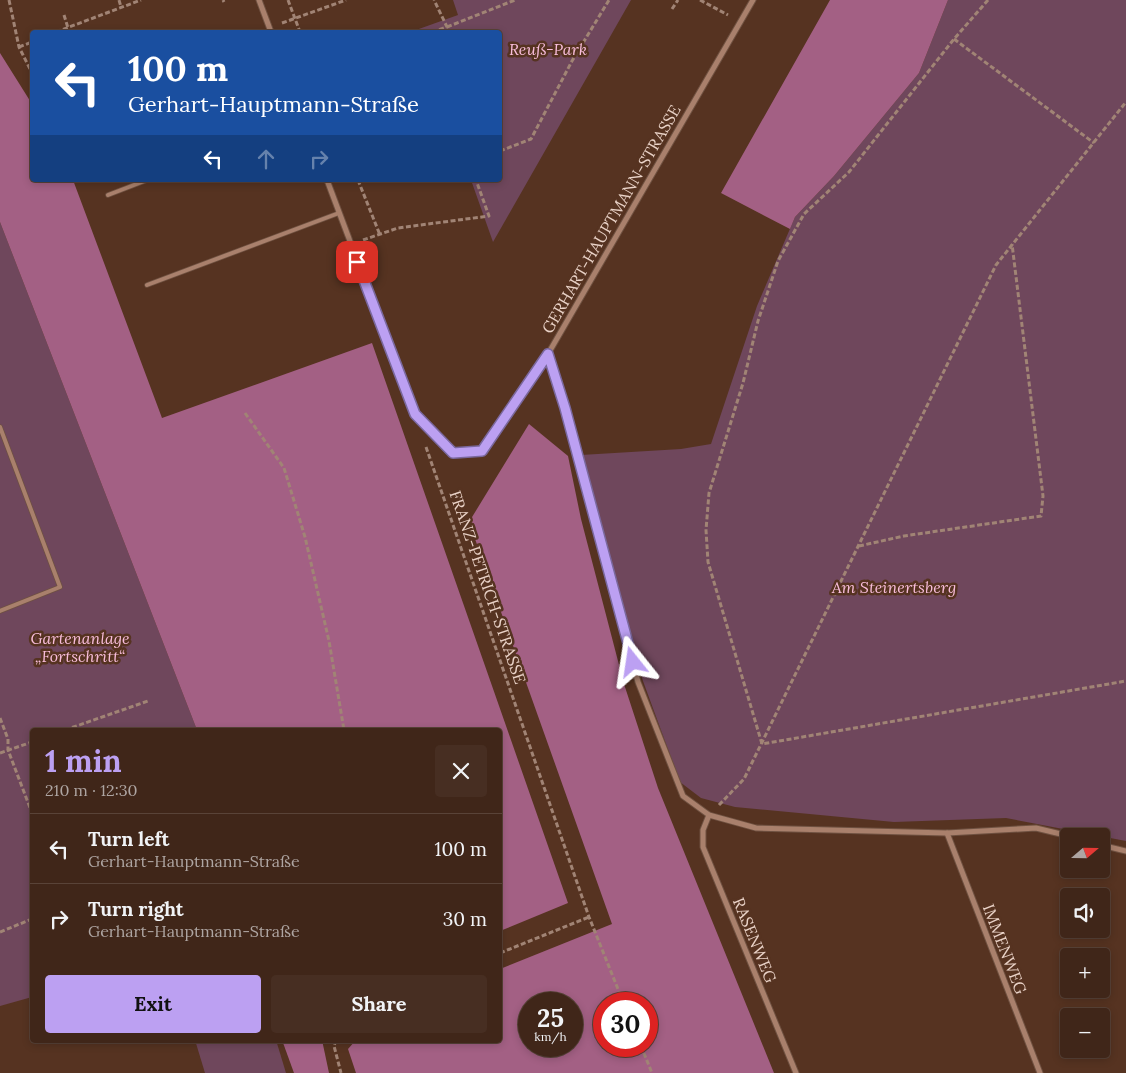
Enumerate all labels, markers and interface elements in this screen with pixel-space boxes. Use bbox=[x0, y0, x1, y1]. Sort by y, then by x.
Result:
park label: Reuß-Park bbox=[509, 39, 587, 59]
text: 100 m bbox=[128, 46, 228, 91]
icon: left bbox=[45, 50, 110, 115]
text: Gerhart-Hauptmann-Straße bbox=[128, 90, 419, 118]
street label: GERHART-HAUPTMANN-STRASSE bbox=[537, 101, 685, 337]
icon: left bbox=[199, 145, 227, 173]
icon: ahead bbox=[252, 145, 280, 173]
icon: right bbox=[305, 145, 333, 173]
pin bbox=[336, 241, 378, 283]
icon: arrive bbox=[343, 248, 371, 276]
street label: FRANZ-PETRICH-STRASSE bbox=[445, 488, 531, 686]
park label: Am Steinertsberg bbox=[831, 577, 956, 597]
park label: Gartenanlage „Fortschritt“ bbox=[30, 628, 130, 666]
position arrow bbox=[606, 635, 658, 687]
text: 1 min bbox=[45, 742, 122, 780]
button: close bbox=[435, 745, 487, 797]
text: 210 m · 12:30 bbox=[45, 780, 138, 800]
text: Turn left bbox=[88, 827, 169, 851]
north arrow bbox=[1060, 828, 1110, 878]
map controls bbox=[1060, 828, 1110, 1058]
icon: left bbox=[45, 835, 73, 863]
text: 100 m bbox=[435, 837, 487, 861]
text: Gerhart-Hauptmann-Straße bbox=[88, 851, 300, 871]
button: sound bbox=[1060, 888, 1110, 938]
street label: RASENWEG bbox=[729, 894, 781, 986]
text: Turn right bbox=[88, 897, 184, 921]
street label: IMMENWEG bbox=[979, 901, 1031, 997]
icon: right bbox=[45, 905, 73, 933]
text: 30 m bbox=[443, 907, 487, 931]
text: Gerhart-Hauptmann-Straße bbox=[88, 921, 300, 941]
button: + bbox=[1060, 948, 1110, 998]
button: Exit bbox=[45, 975, 261, 1033]
button: Share bbox=[271, 975, 487, 1033]
speed limit sign: 30 bbox=[593, 992, 658, 1057]
text: 25 bbox=[537, 1002, 564, 1034]
button: − bbox=[1060, 1008, 1110, 1058]
text: km/h bbox=[534, 1029, 567, 1044]

